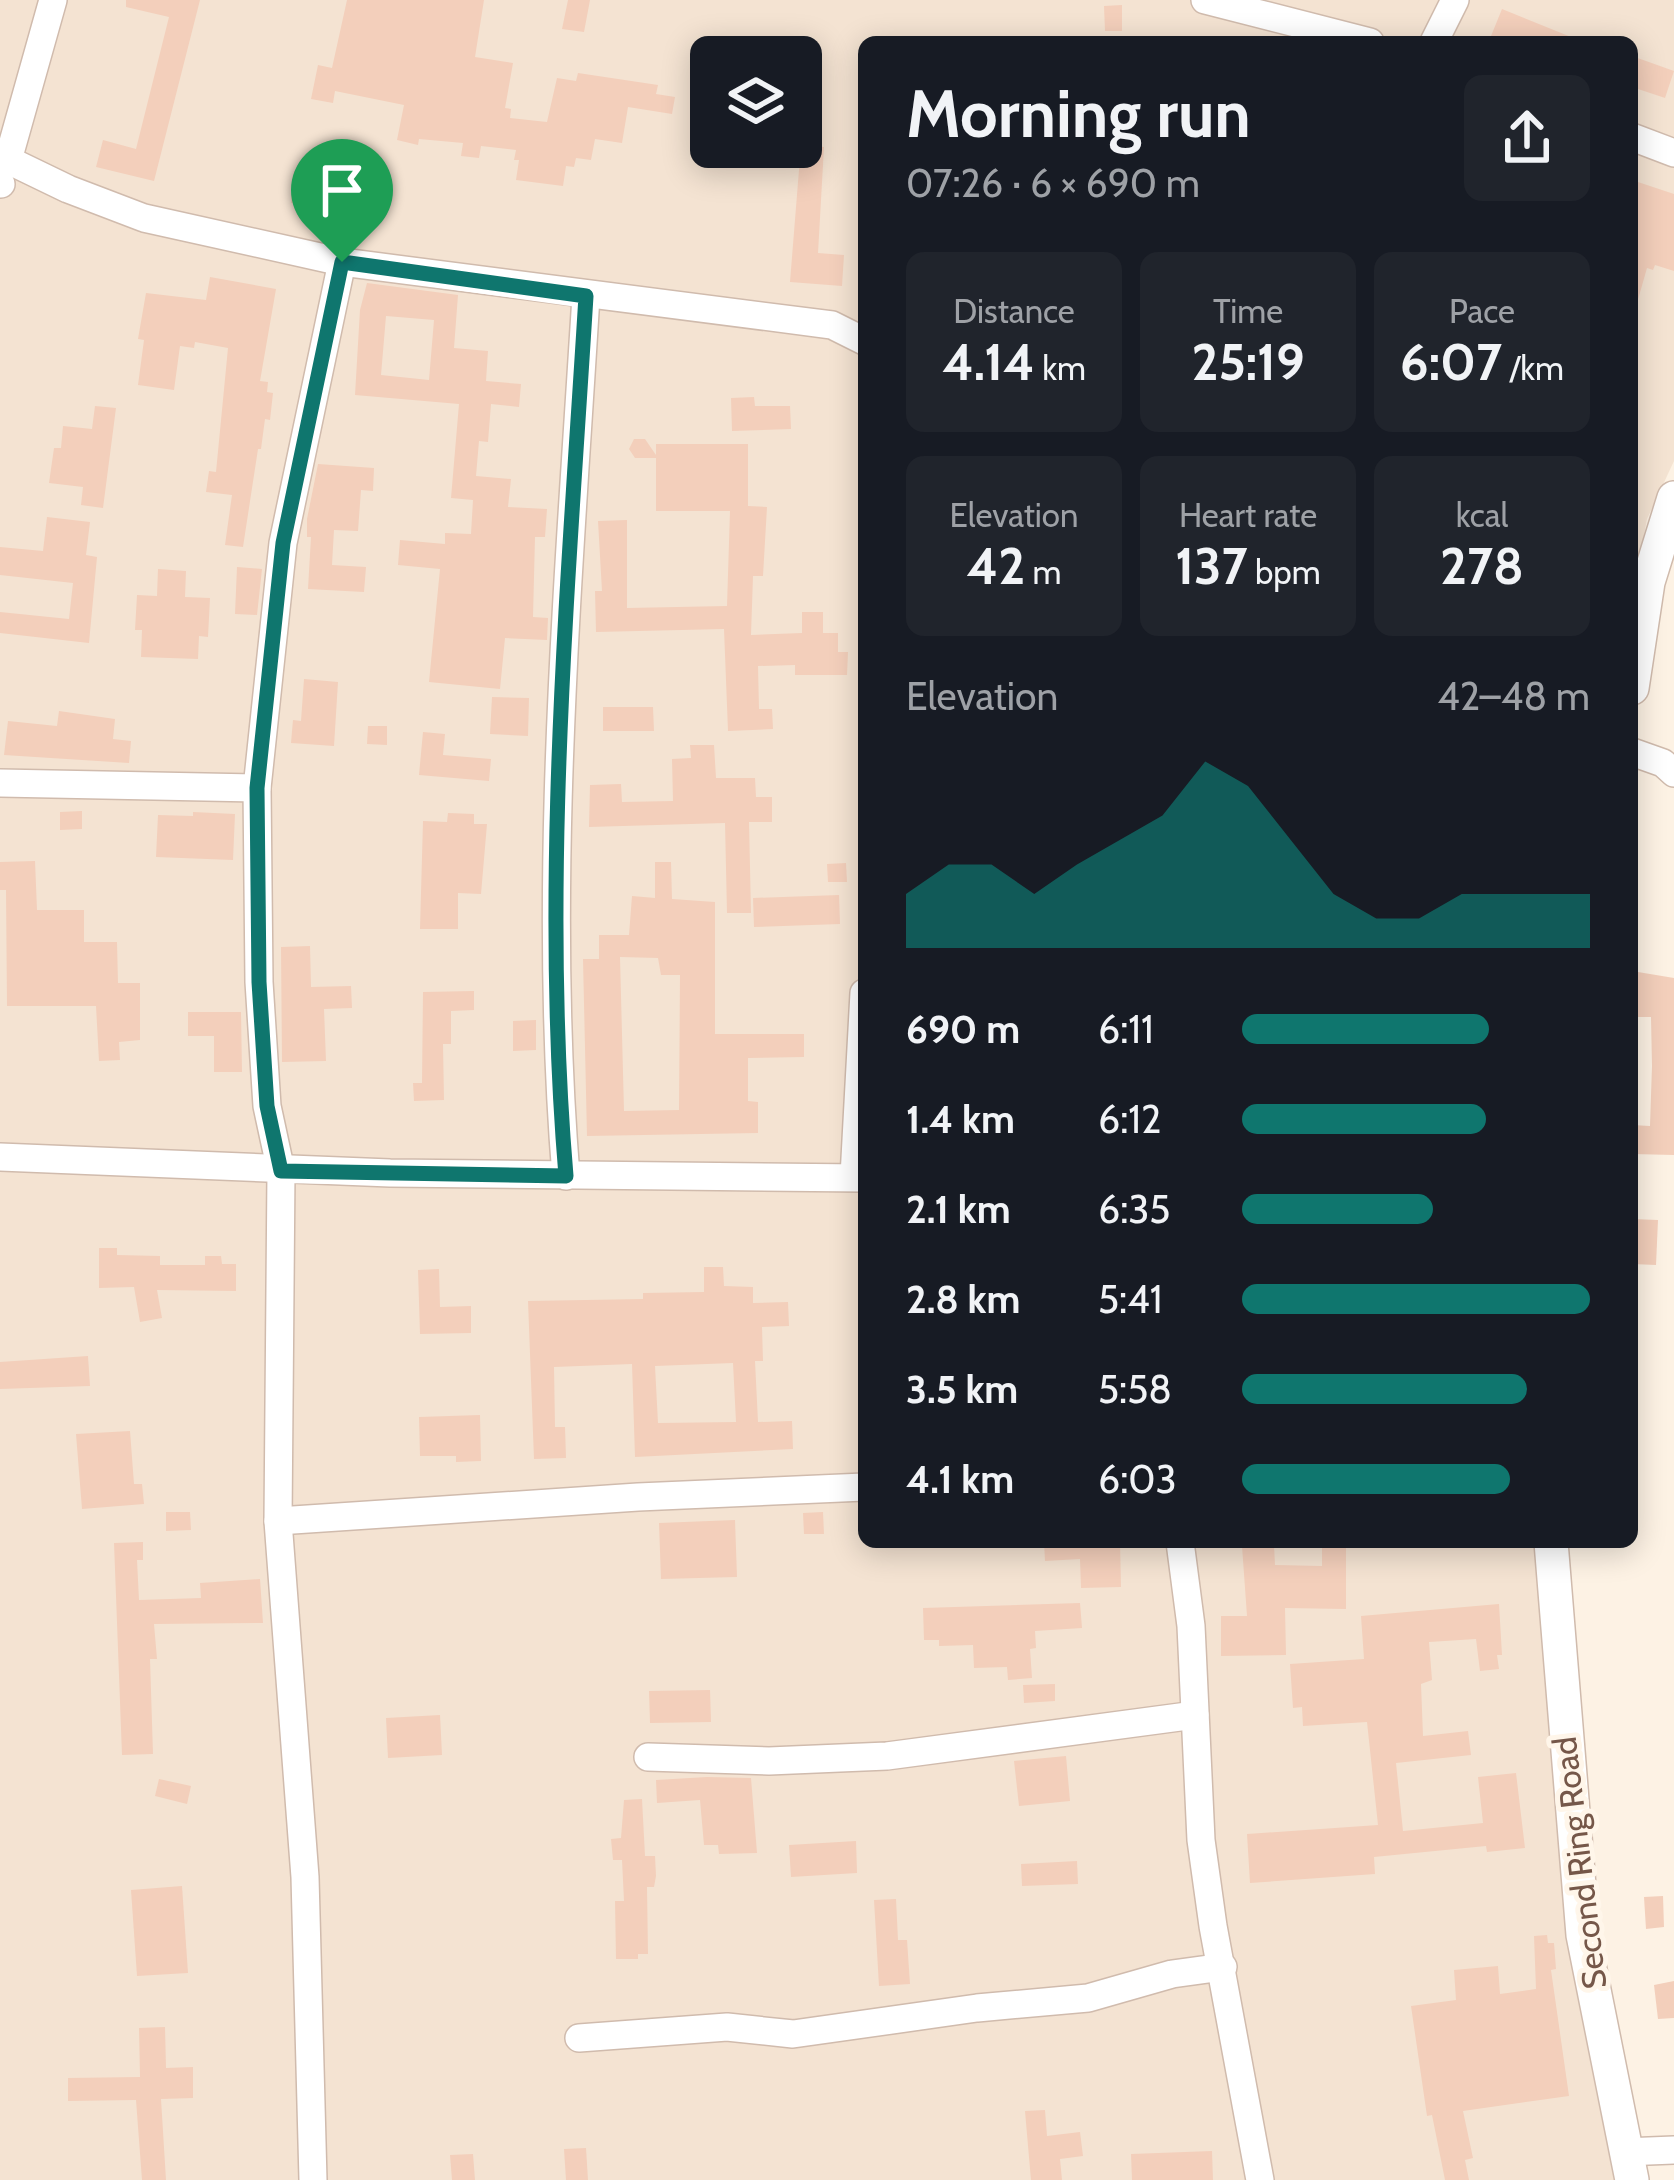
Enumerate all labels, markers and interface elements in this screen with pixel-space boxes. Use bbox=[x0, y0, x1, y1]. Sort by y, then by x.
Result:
map controls bbox=[690, 36, 822, 168]
button: layers bbox=[690, 36, 822, 168]
text: Morning run bbox=[906, 73, 1251, 154]
button: share bbox=[1464, 75, 1590, 201]
pin bbox=[291, 139, 393, 262]
icon: arrive bbox=[309, 157, 375, 223]
text: 07:26 · 6 × 690 m bbox=[906, 159, 1200, 207]
text: Distance bbox=[953, 291, 1075, 331]
text: Time bbox=[1213, 291, 1283, 331]
text: Pace bbox=[1449, 291, 1515, 331]
text: 4.14 bbox=[942, 331, 1035, 393]
text: 25:19 bbox=[1191, 331, 1305, 393]
text: 6:07 bbox=[1400, 331, 1502, 393]
text: km bbox=[1035, 348, 1086, 388]
text: /km bbox=[1502, 348, 1564, 388]
text: Elevation bbox=[950, 495, 1078, 535]
text: Heart rate bbox=[1179, 495, 1317, 535]
text: kcal bbox=[1456, 495, 1508, 535]
text: 42 bbox=[966, 535, 1025, 597]
text: 137 bbox=[1175, 535, 1248, 597]
text: 278 bbox=[1440, 535, 1524, 597]
text: m bbox=[1025, 552, 1062, 592]
text: bpm bbox=[1248, 552, 1321, 592]
text: Elevation bbox=[906, 672, 1058, 720]
text: 42–48 m bbox=[1437, 672, 1590, 720]
text: 690 m bbox=[906, 1005, 1020, 1053]
text: 6:11 bbox=[1098, 1005, 1154, 1053]
text: 1.4 km bbox=[906, 1095, 1015, 1143]
text: 6:12 bbox=[1098, 1095, 1161, 1143]
text: 2.1 km bbox=[906, 1185, 1011, 1233]
text: 6:35 bbox=[1098, 1185, 1170, 1233]
text: 2.8 km bbox=[906, 1275, 1020, 1323]
text: 5:41 bbox=[1098, 1275, 1162, 1323]
text: 3.5 km bbox=[906, 1365, 1018, 1413]
text: 5:58 bbox=[1098, 1365, 1172, 1413]
text: 4.1 km bbox=[906, 1455, 1014, 1503]
text: 6:03 bbox=[1098, 1455, 1177, 1503]
street label: Second Ring Road bbox=[1544, 1735, 1614, 1991]

